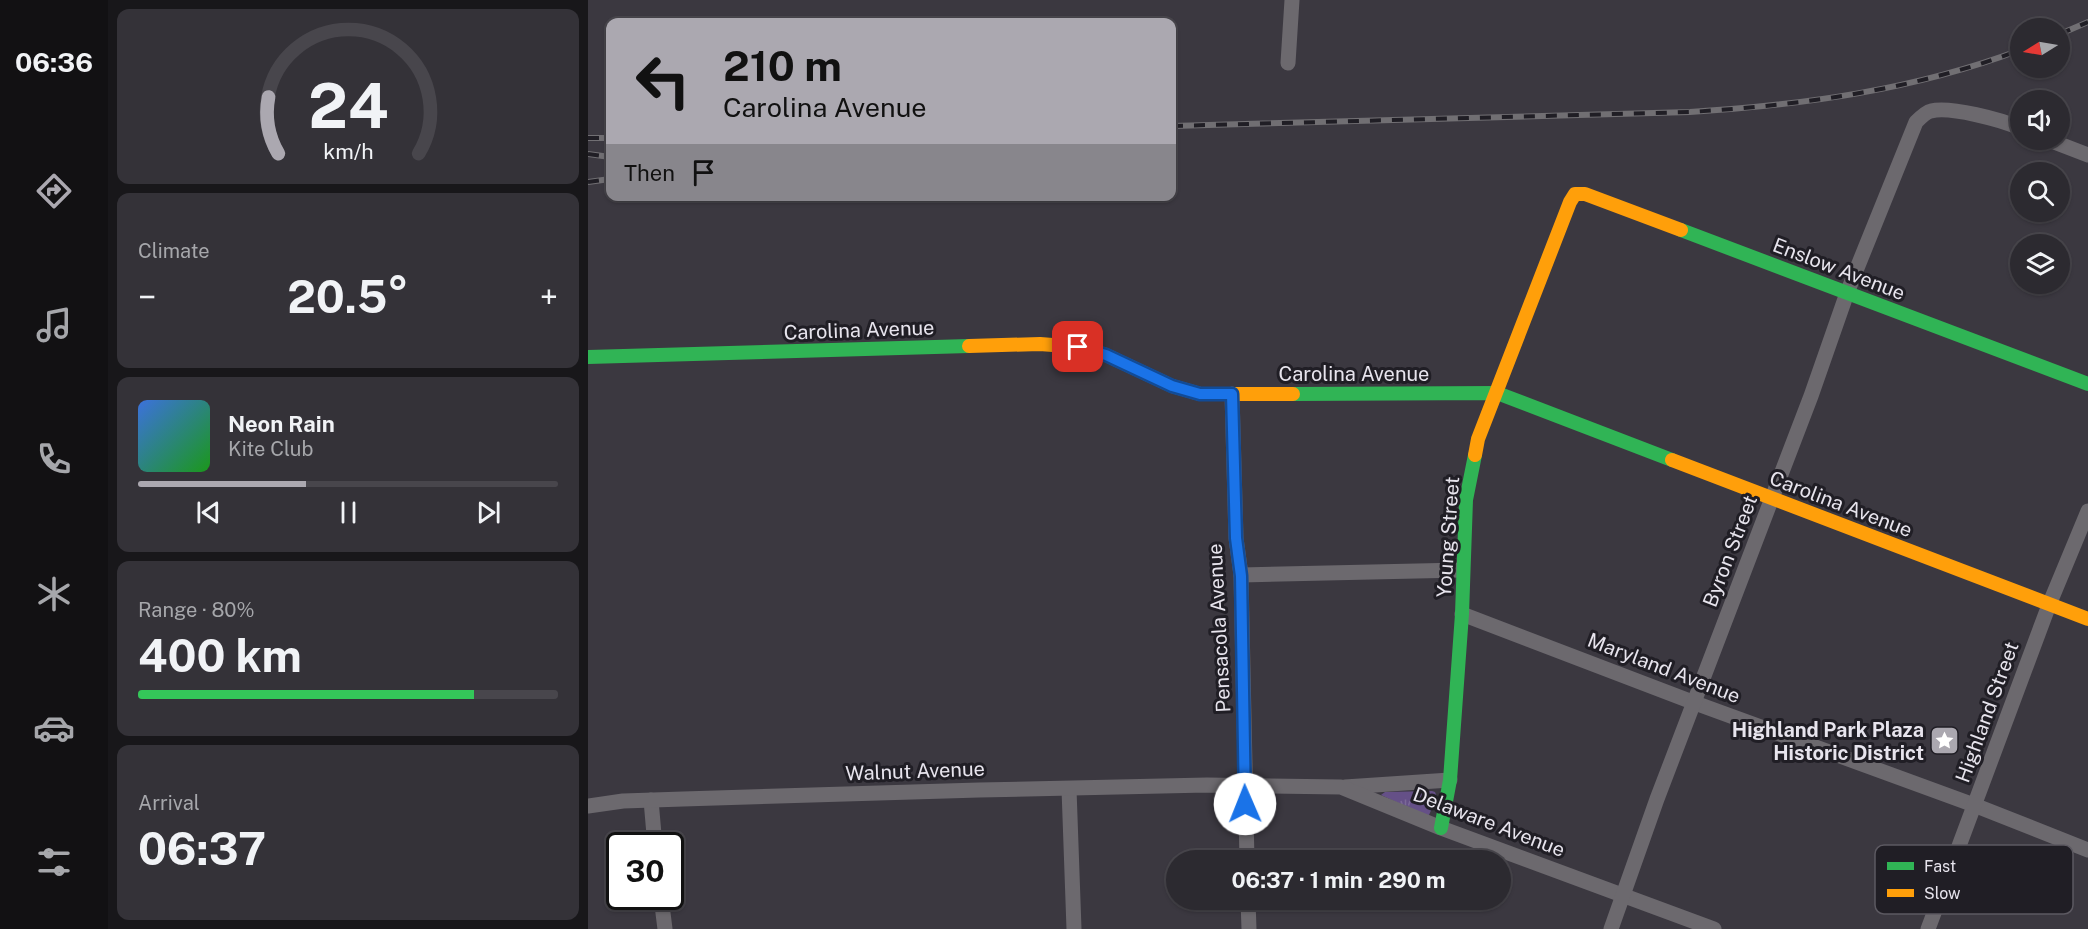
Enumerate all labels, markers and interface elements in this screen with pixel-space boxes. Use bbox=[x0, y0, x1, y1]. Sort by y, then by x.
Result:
north arrow bbox=[2010, 18, 2070, 78]
map controls bbox=[2010, 18, 2070, 294]
text: 210 m bbox=[723, 41, 842, 90]
icon: left bbox=[624, 42, 702, 120]
text: 06:36 bbox=[15, 46, 93, 78]
text: 24 bbox=[308, 69, 388, 142]
button: sound bbox=[2010, 90, 2070, 150]
text: Carolina Avenue bbox=[723, 91, 927, 123]
text: km/h bbox=[323, 139, 373, 164]
icon: arrive bbox=[687, 156, 720, 189]
text: Then bbox=[624, 160, 675, 186]
button: search bbox=[2010, 162, 2070, 222]
icon: directions bbox=[33, 170, 75, 212]
street label: Enslow Avenue bbox=[1770, 233, 1908, 305]
button: layers bbox=[2010, 234, 2070, 294]
text: Climate bbox=[138, 239, 210, 263]
text: 20.5° bbox=[287, 270, 409, 323]
text: − bbox=[138, 278, 156, 316]
text: + bbox=[540, 278, 558, 316]
icon: music bbox=[33, 304, 75, 346]
street label: Carolina Avenue bbox=[783, 315, 935, 345]
pin bbox=[1052, 321, 1103, 372]
icon: arrive bbox=[1061, 330, 1094, 363]
street label: Carolina Avenue bbox=[1279, 362, 1429, 386]
text: Neon Rain bbox=[228, 411, 335, 437]
text: Kite Club bbox=[228, 437, 313, 461]
icon: phone bbox=[33, 438, 75, 480]
street label: Carolina Avenue bbox=[1766, 466, 1916, 542]
street label: Young Street bbox=[1432, 476, 1464, 598]
street label: Byron Street bbox=[1698, 492, 1762, 610]
icon: previous bbox=[192, 496, 225, 529]
icon: pause bbox=[332, 496, 365, 529]
icon: next bbox=[472, 496, 505, 529]
street label: Pensacola Avenue bbox=[1203, 543, 1235, 713]
icon: climate bbox=[33, 573, 75, 615]
text: Range · 80% bbox=[138, 598, 255, 622]
street label: Maryland Avenue bbox=[1584, 628, 1744, 708]
text: 400 km bbox=[138, 629, 302, 682]
street label: Highland Street bbox=[1950, 638, 2024, 786]
icon: car bbox=[33, 707, 75, 749]
place label: Highland Park Plaza Historic District bbox=[1732, 718, 1924, 765]
place icon: Highland Park Plaza Historic District bbox=[1929, 725, 1961, 757]
street label: Walnut Avenue bbox=[845, 757, 985, 785]
position arrow bbox=[1213, 772, 1277, 836]
street label: Delaware Avenue bbox=[1410, 782, 1568, 862]
text: Arrival bbox=[138, 791, 200, 815]
text: 06:37 bbox=[138, 822, 266, 875]
speed limit sign: 30 bbox=[606, 832, 684, 910]
icon: filters bbox=[33, 841, 75, 883]
legend bbox=[1875, 845, 2073, 914]
text: Fast bbox=[1924, 857, 1956, 876]
text: 06:37 · 1 min · 290 m bbox=[1231, 867, 1446, 893]
text: Slow bbox=[1924, 884, 1961, 903]

